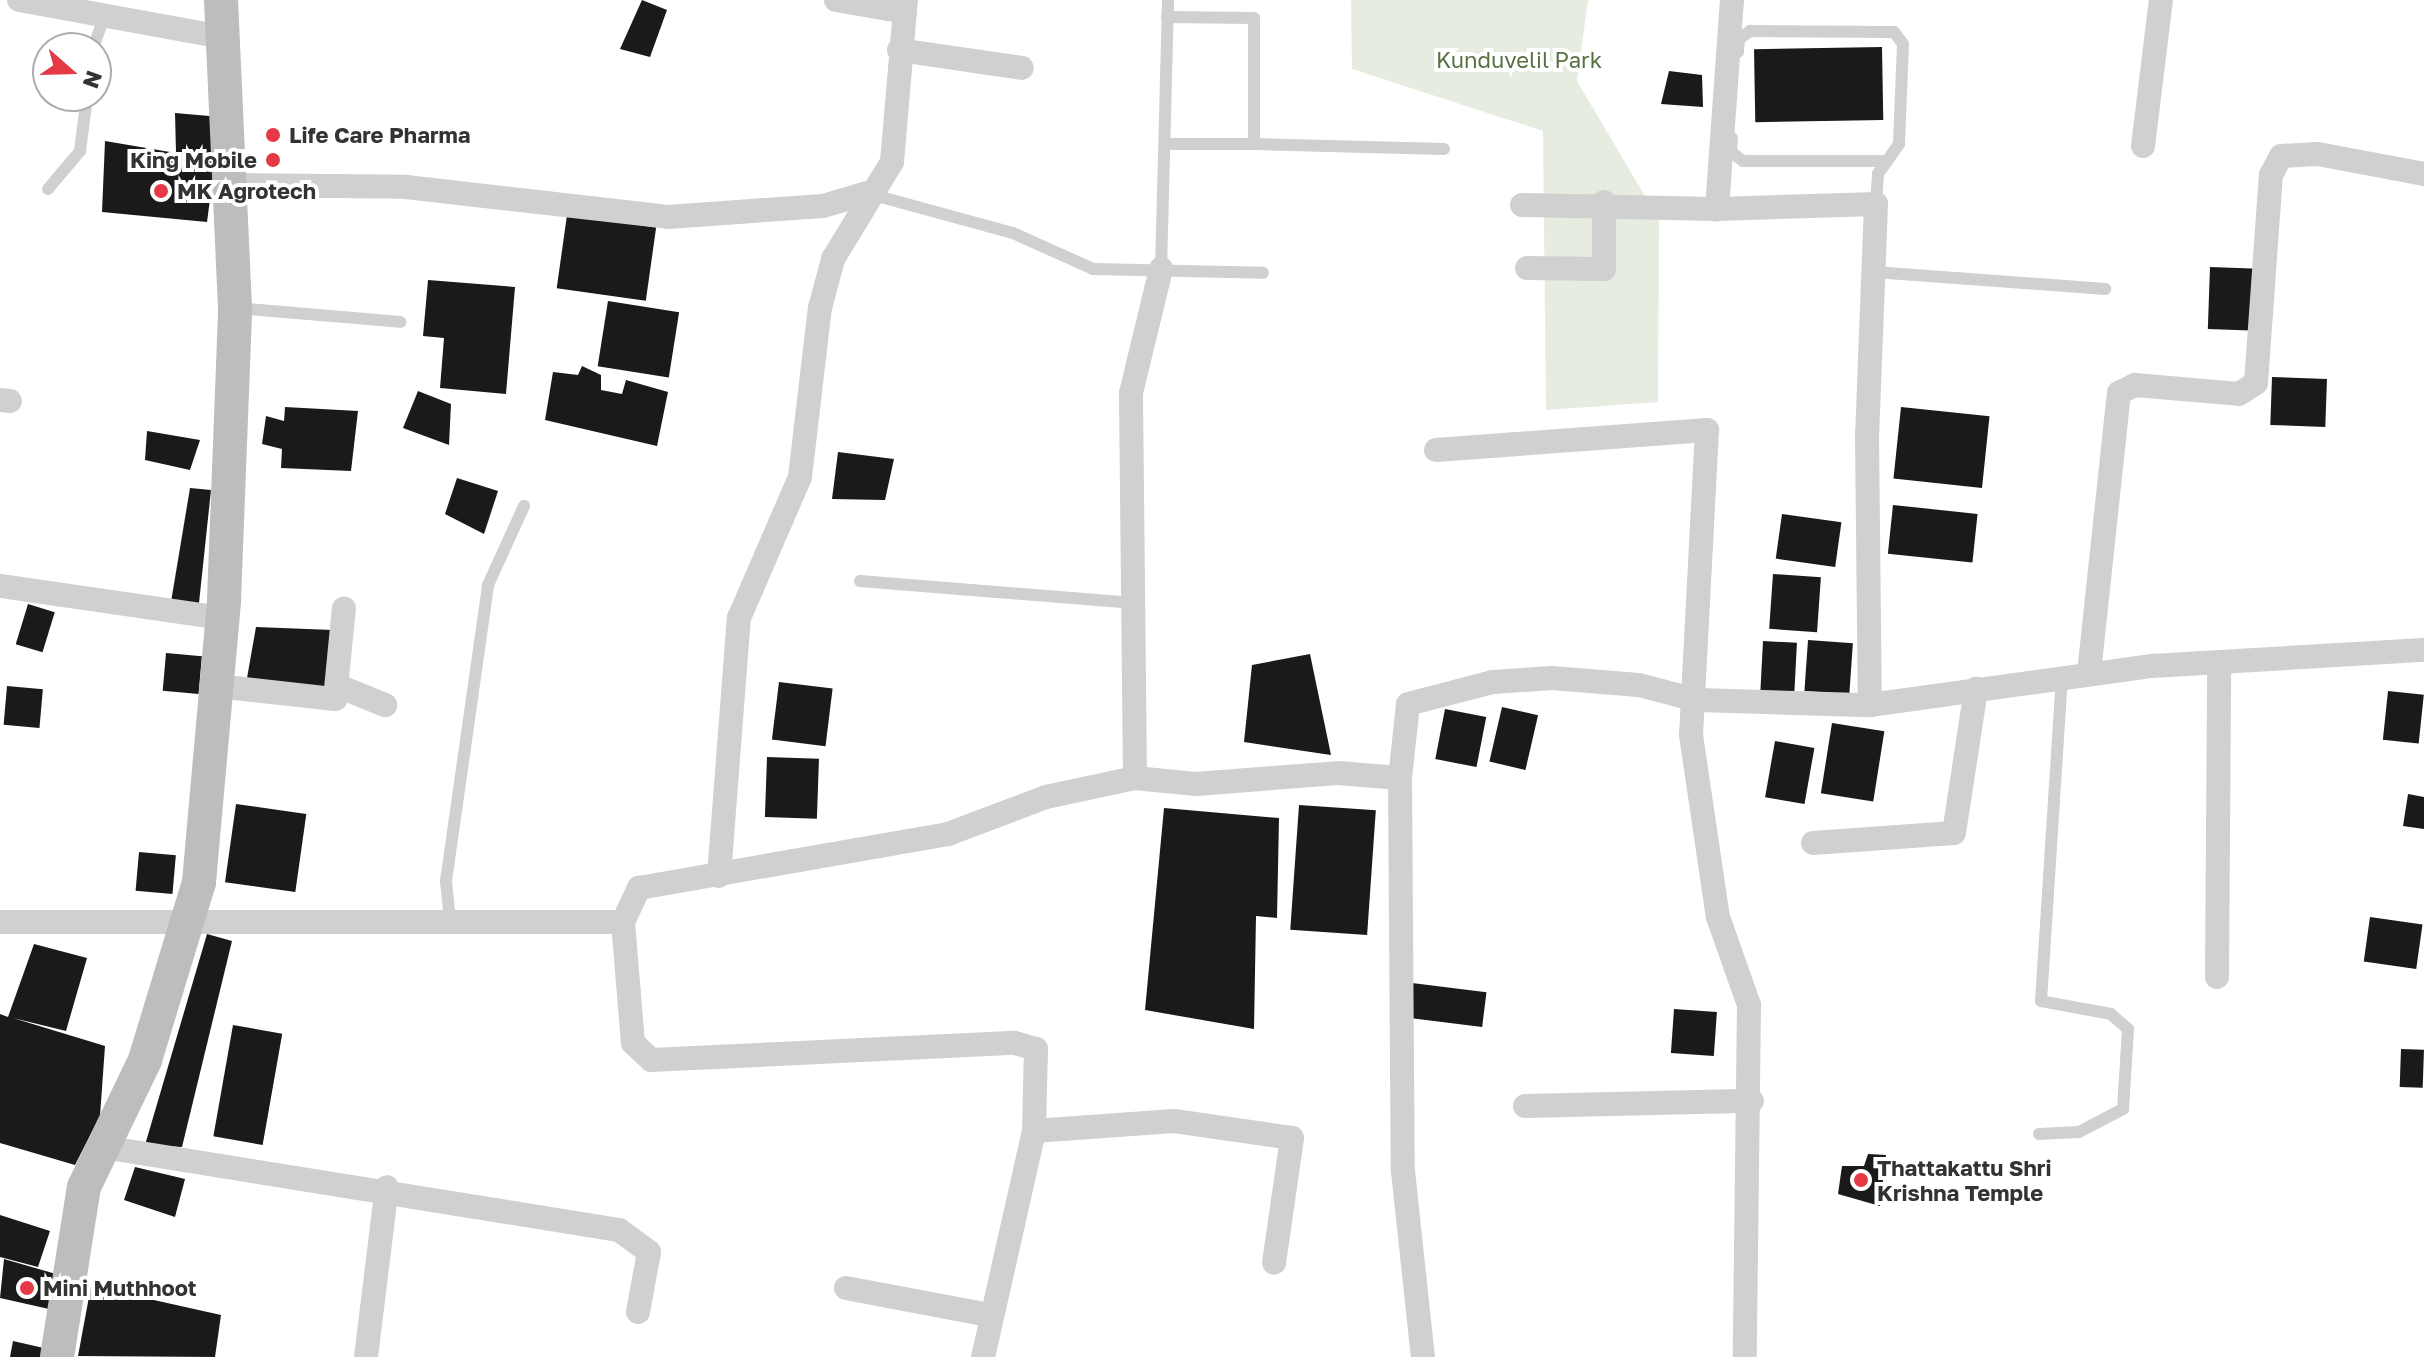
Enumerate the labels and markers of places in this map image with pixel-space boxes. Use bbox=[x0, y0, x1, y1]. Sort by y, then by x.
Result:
place label: Life Care Pharma bbox=[289, 122, 470, 148]
marker: Life Care Pharma bbox=[264, 126, 282, 144]
place label: King Mobile bbox=[130, 147, 257, 173]
marker: King Mobile bbox=[264, 151, 282, 169]
place label: MK Agrotech bbox=[177, 178, 316, 204]
marker: MK Agrotech bbox=[152, 182, 170, 200]
place label: Thattakattu Shri Krishna Temple bbox=[1877, 1154, 2051, 1206]
marker: Thattakattu Shri Krishna Temple bbox=[1852, 1171, 1870, 1189]
place label: Mini Muthhoot bbox=[43, 1275, 197, 1301]
marker: Mini Muthhoot bbox=[18, 1279, 36, 1297]

